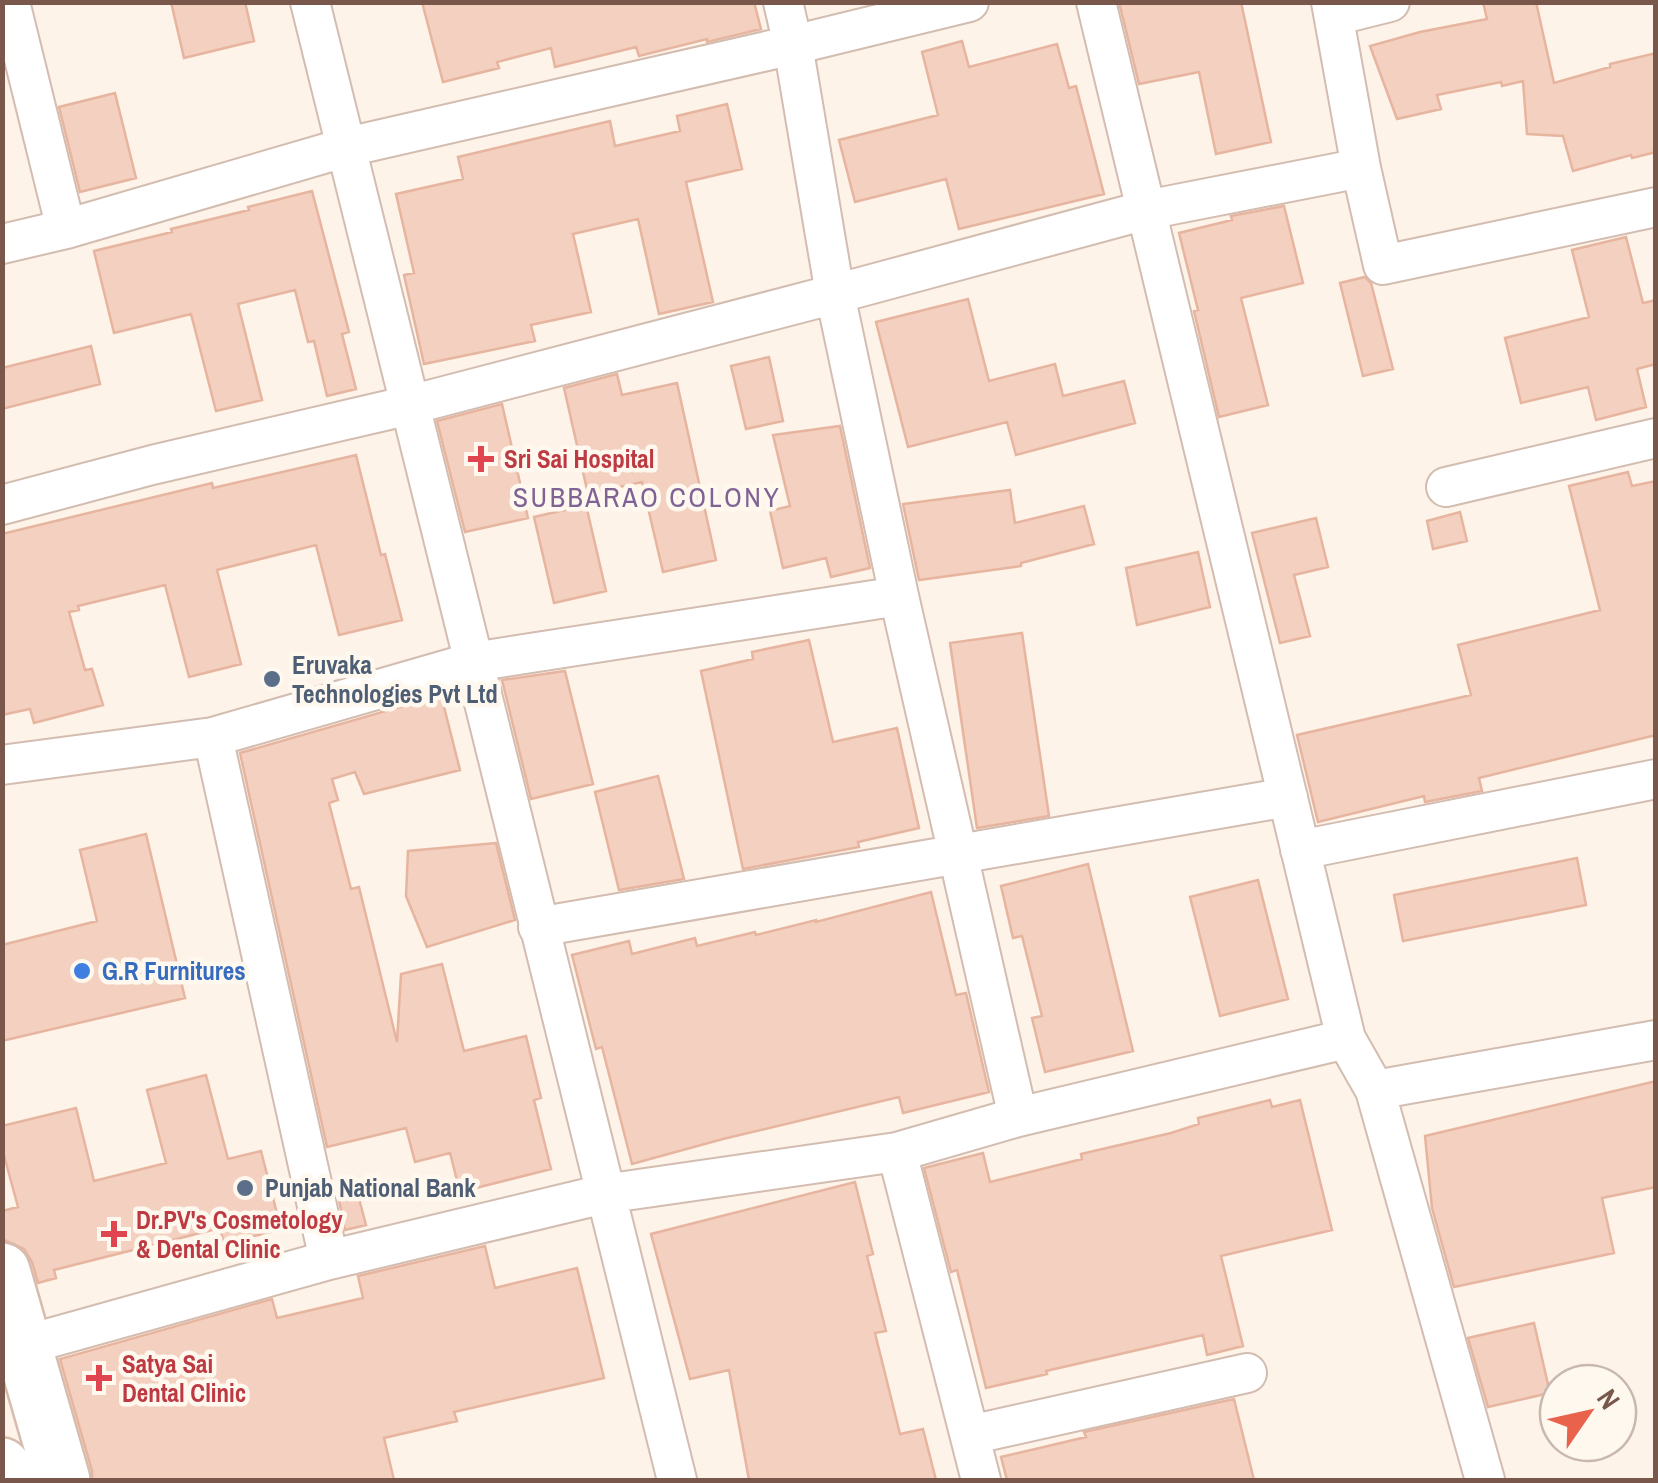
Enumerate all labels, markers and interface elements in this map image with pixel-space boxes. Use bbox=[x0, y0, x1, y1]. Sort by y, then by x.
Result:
place label: Sri Sai Hospital bbox=[504, 442, 654, 476]
marker: Sri Sai Hospital bbox=[468, 446, 494, 472]
district label: SUBBARAO COLONY bbox=[513, 478, 781, 516]
place label: Eruvaka Technologies Pvt Ltd bbox=[292, 648, 498, 711]
marker: Eruvaka Technologies Pvt Ltd bbox=[261, 668, 283, 690]
place label: G.R Furnitures bbox=[102, 954, 246, 988]
marker: G.R Furnitures bbox=[71, 960, 93, 982]
place label: Punjab National Bank bbox=[265, 1171, 476, 1205]
marker: Punjab National Bank bbox=[234, 1177, 256, 1199]
place label: Dr.PV's Cosmetology & Dental Clinic bbox=[136, 1203, 343, 1266]
marker: Dr.PV's Cosmetology & Dental Clinic bbox=[101, 1221, 127, 1247]
place label: Satya Sai Dental Clinic bbox=[122, 1347, 246, 1410]
north arrow bbox=[1538, 1363, 1638, 1463]
marker: Satya Sai Dental Clinic bbox=[86, 1365, 112, 1391]
text: N bbox=[1588, 1382, 1629, 1417]

